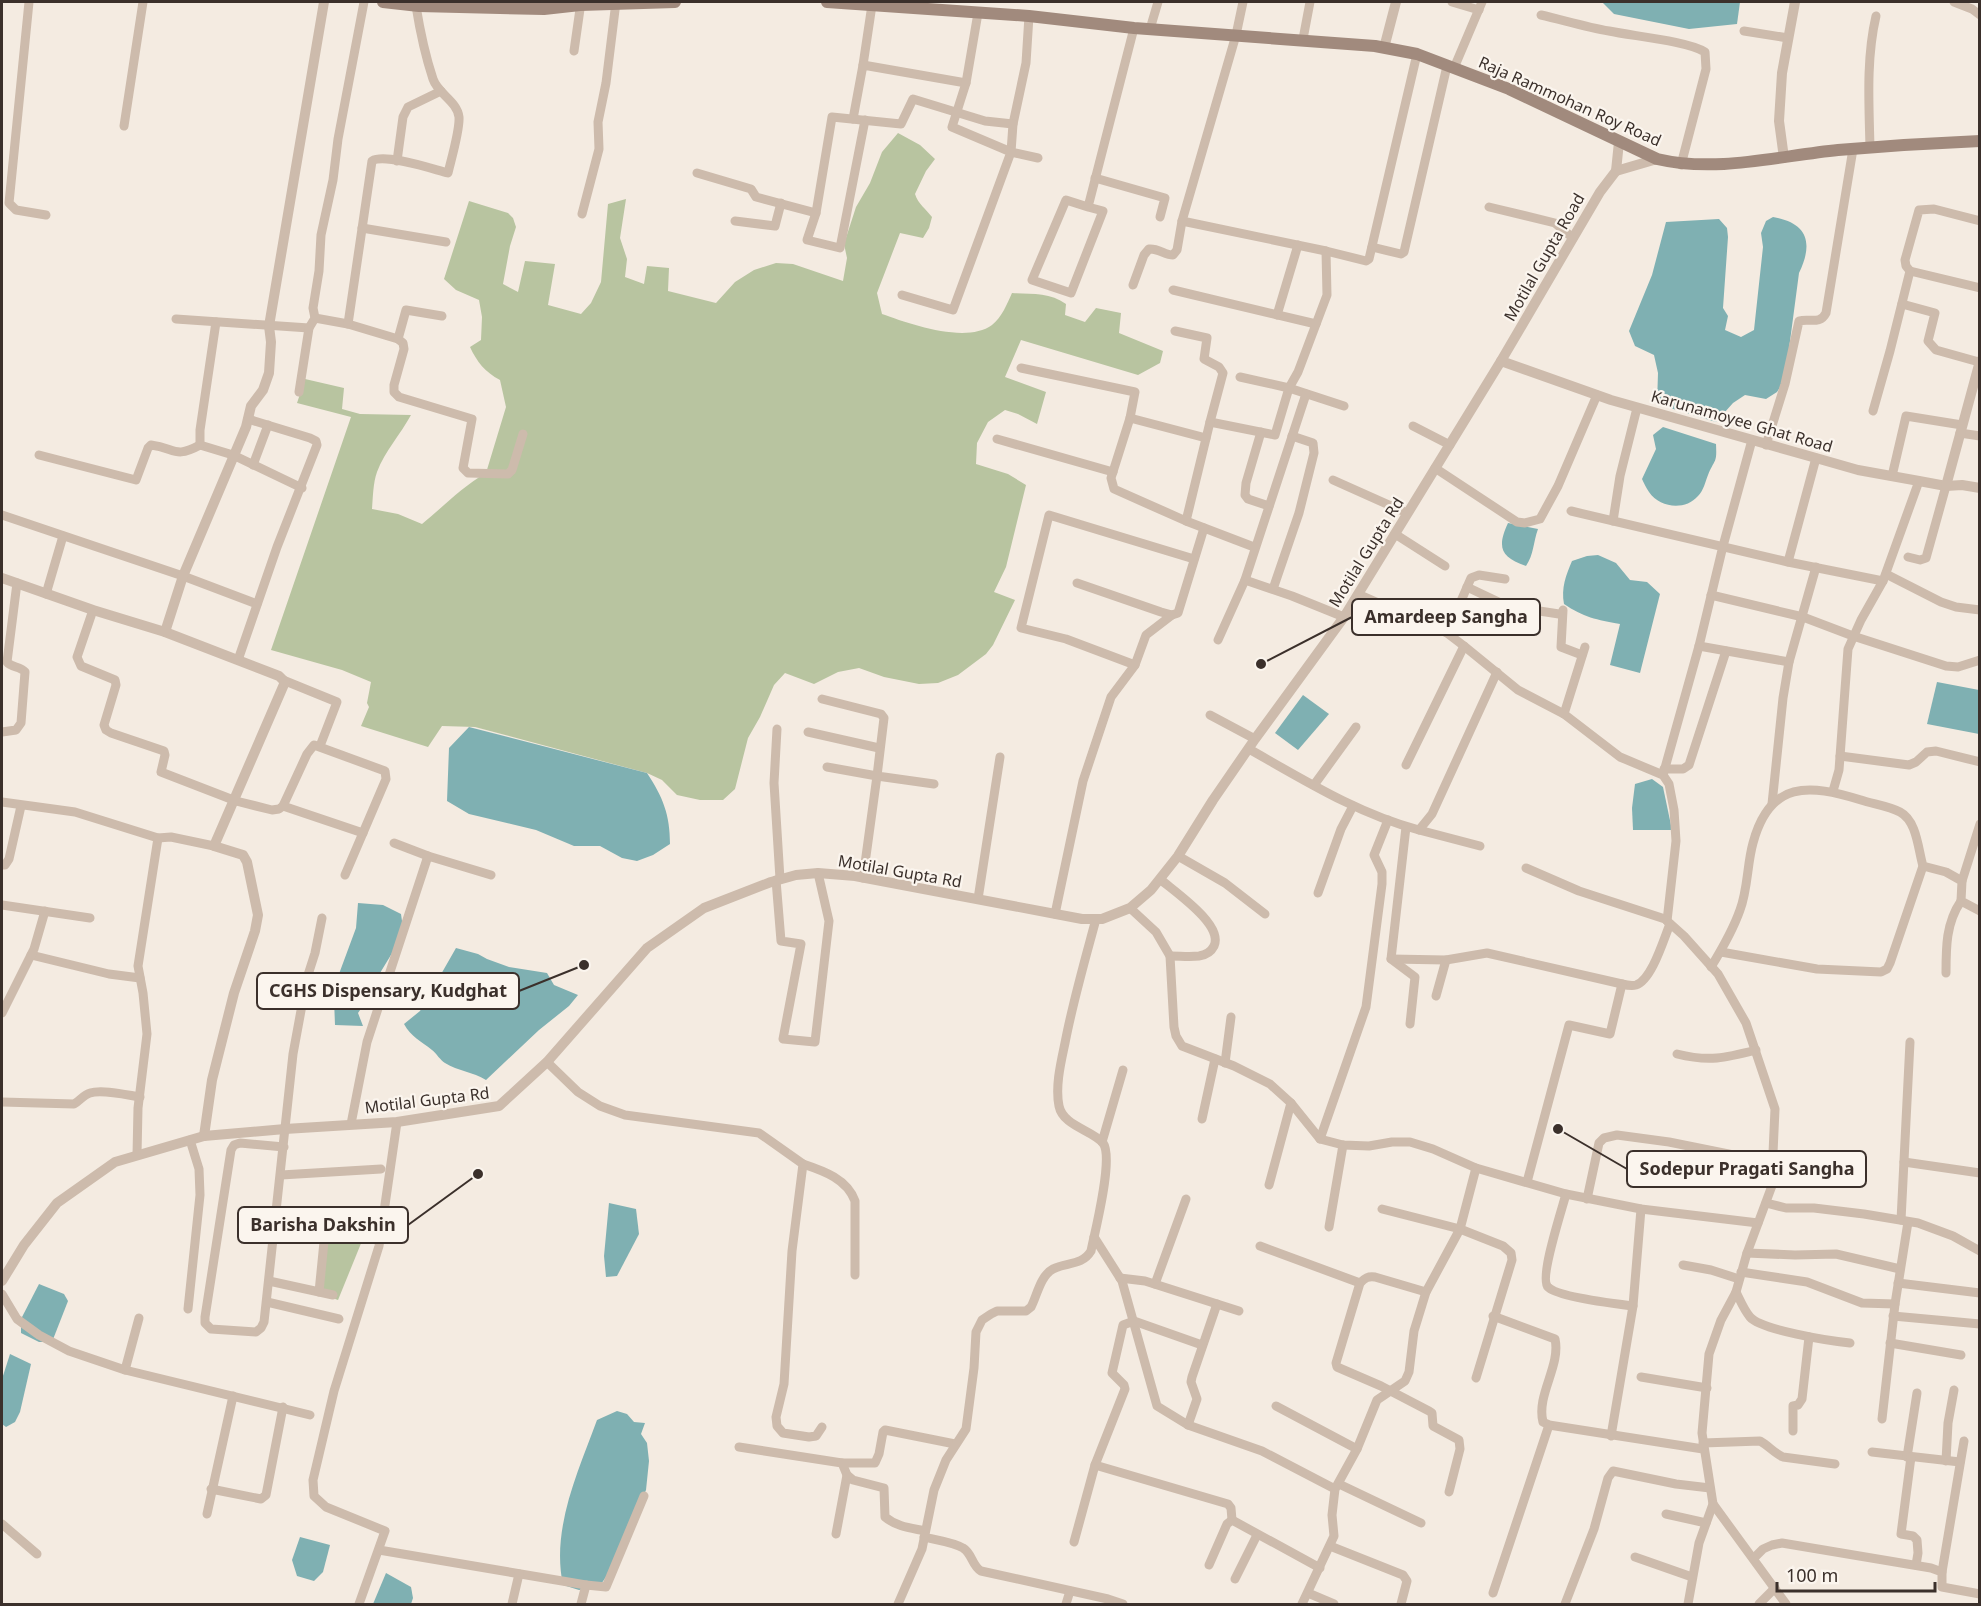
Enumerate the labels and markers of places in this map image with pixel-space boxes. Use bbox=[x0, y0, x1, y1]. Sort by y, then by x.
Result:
callout: Amardeep Sangha bbox=[1352, 599, 1540, 635]
callout: CGHS Dispensary, Kudghat bbox=[257, 973, 519, 1009]
callout: Sodepur Pragati Sangha bbox=[1627, 1151, 1866, 1187]
callout: Barisha Dakshin bbox=[238, 1207, 408, 1243]

